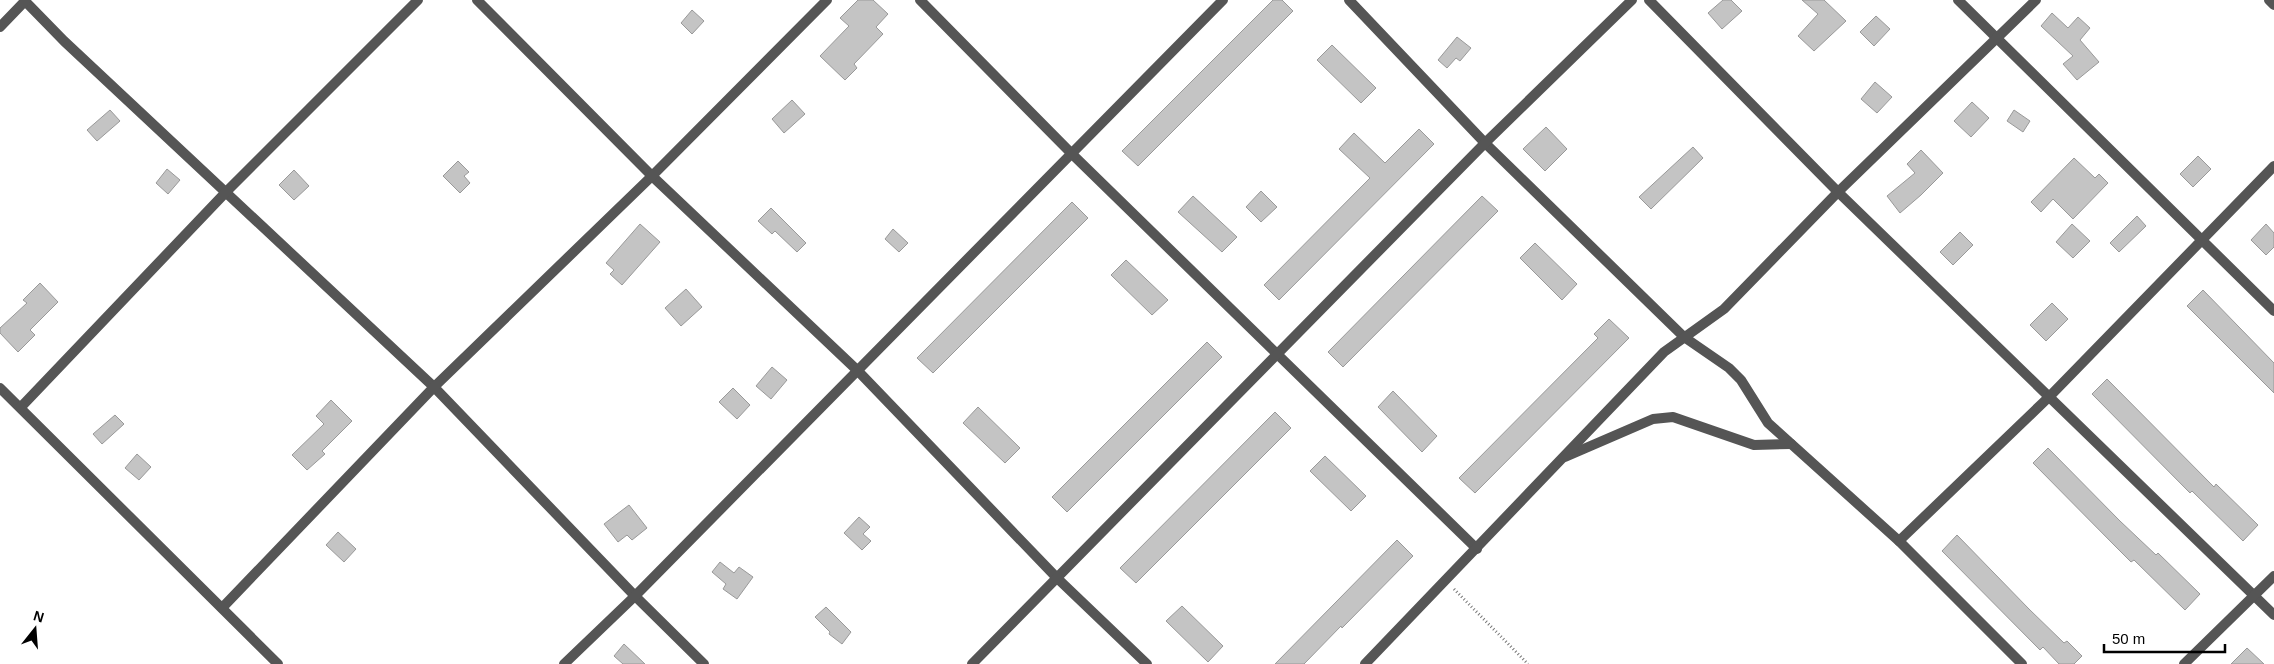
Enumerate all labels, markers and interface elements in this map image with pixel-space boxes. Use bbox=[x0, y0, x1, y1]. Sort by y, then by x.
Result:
north arrow bbox=[10, 604, 60, 654]
text: N bbox=[32, 607, 46, 626]
scale bar bbox=[2104, 622, 2225, 654]
text: 50 m bbox=[2112, 630, 2145, 647]

